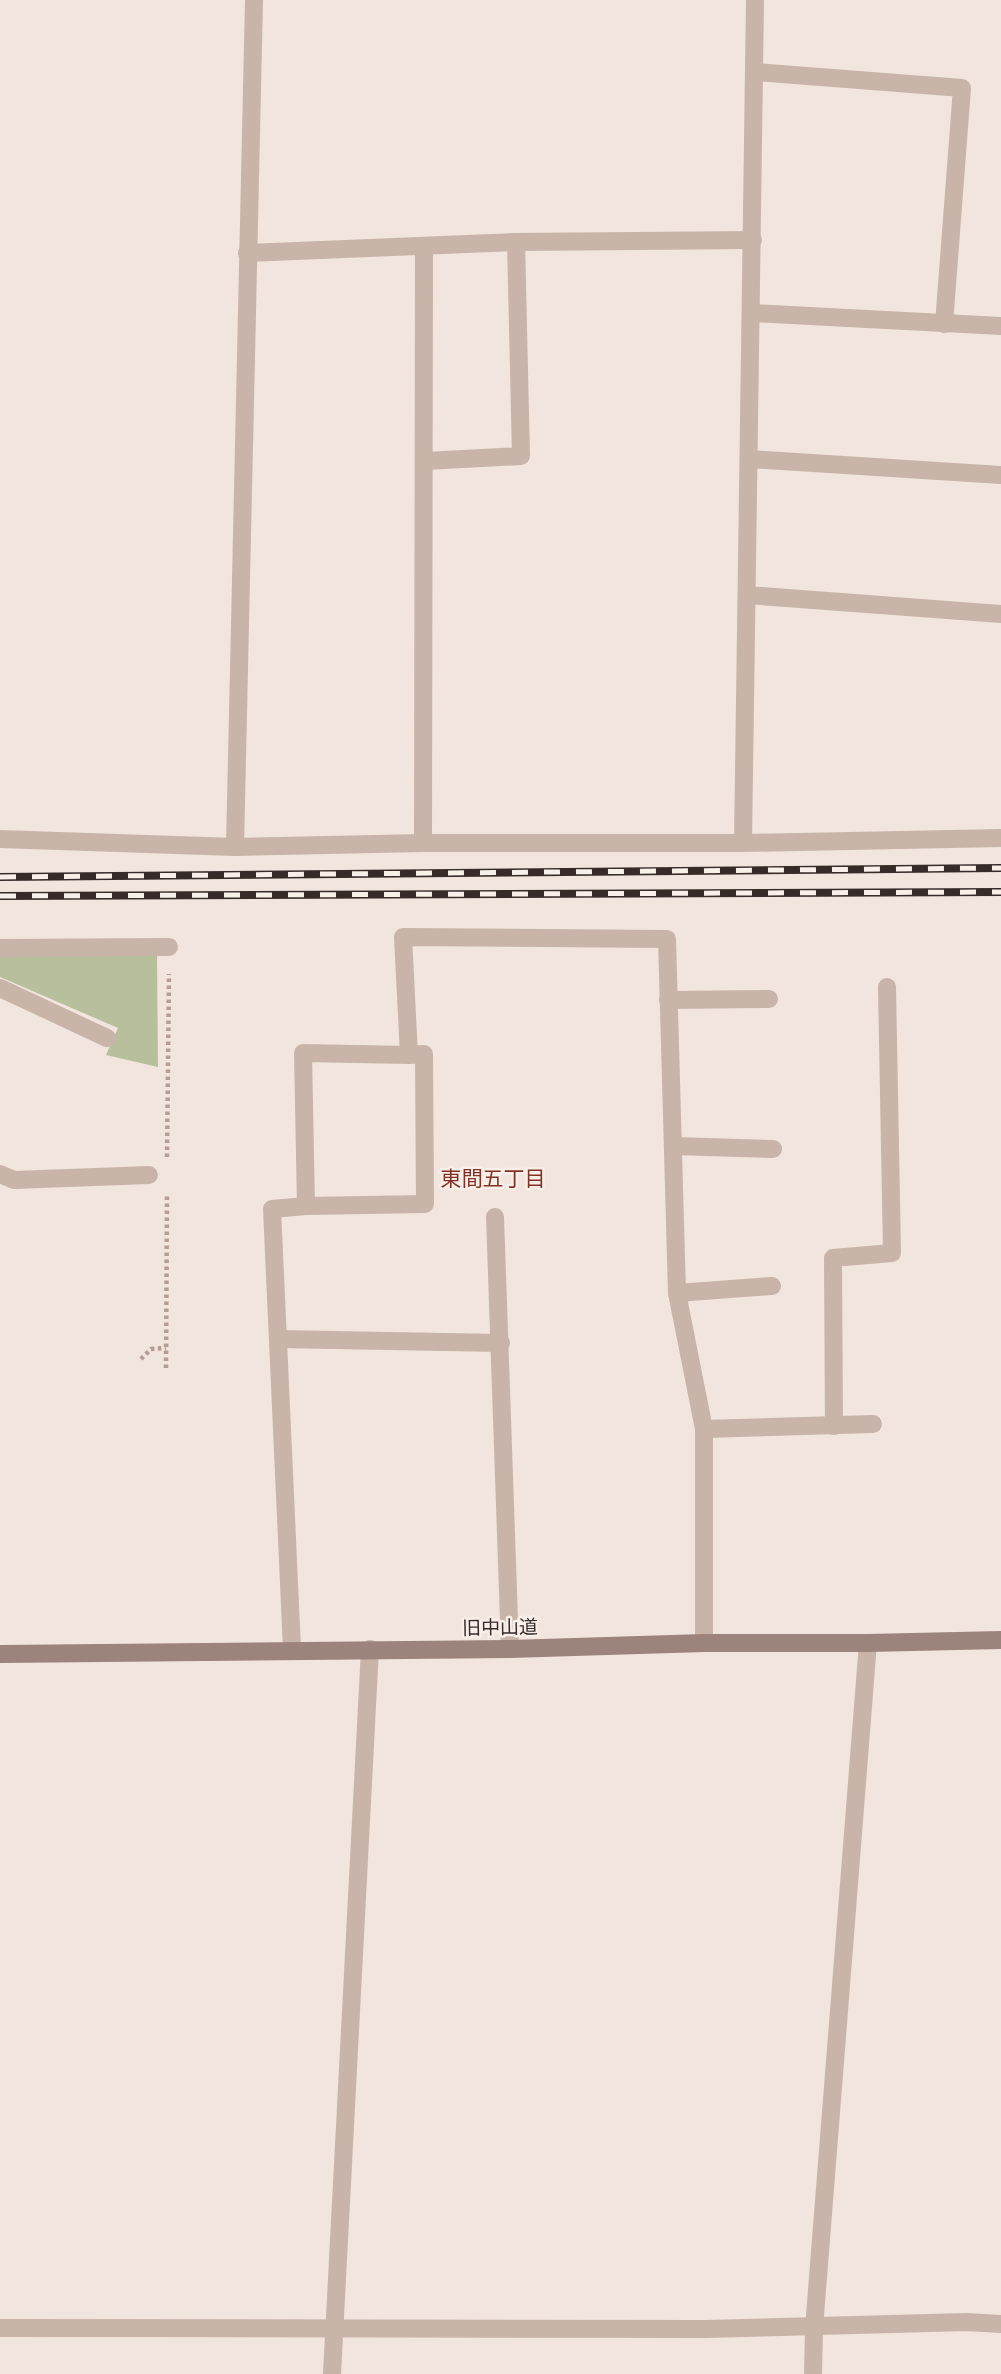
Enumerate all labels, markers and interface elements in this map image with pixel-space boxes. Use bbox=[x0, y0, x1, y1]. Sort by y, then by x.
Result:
district label: 東間五丁目 bbox=[441, 1165, 546, 1191]
street label: 旧中山道 bbox=[462, 1614, 538, 1639]

